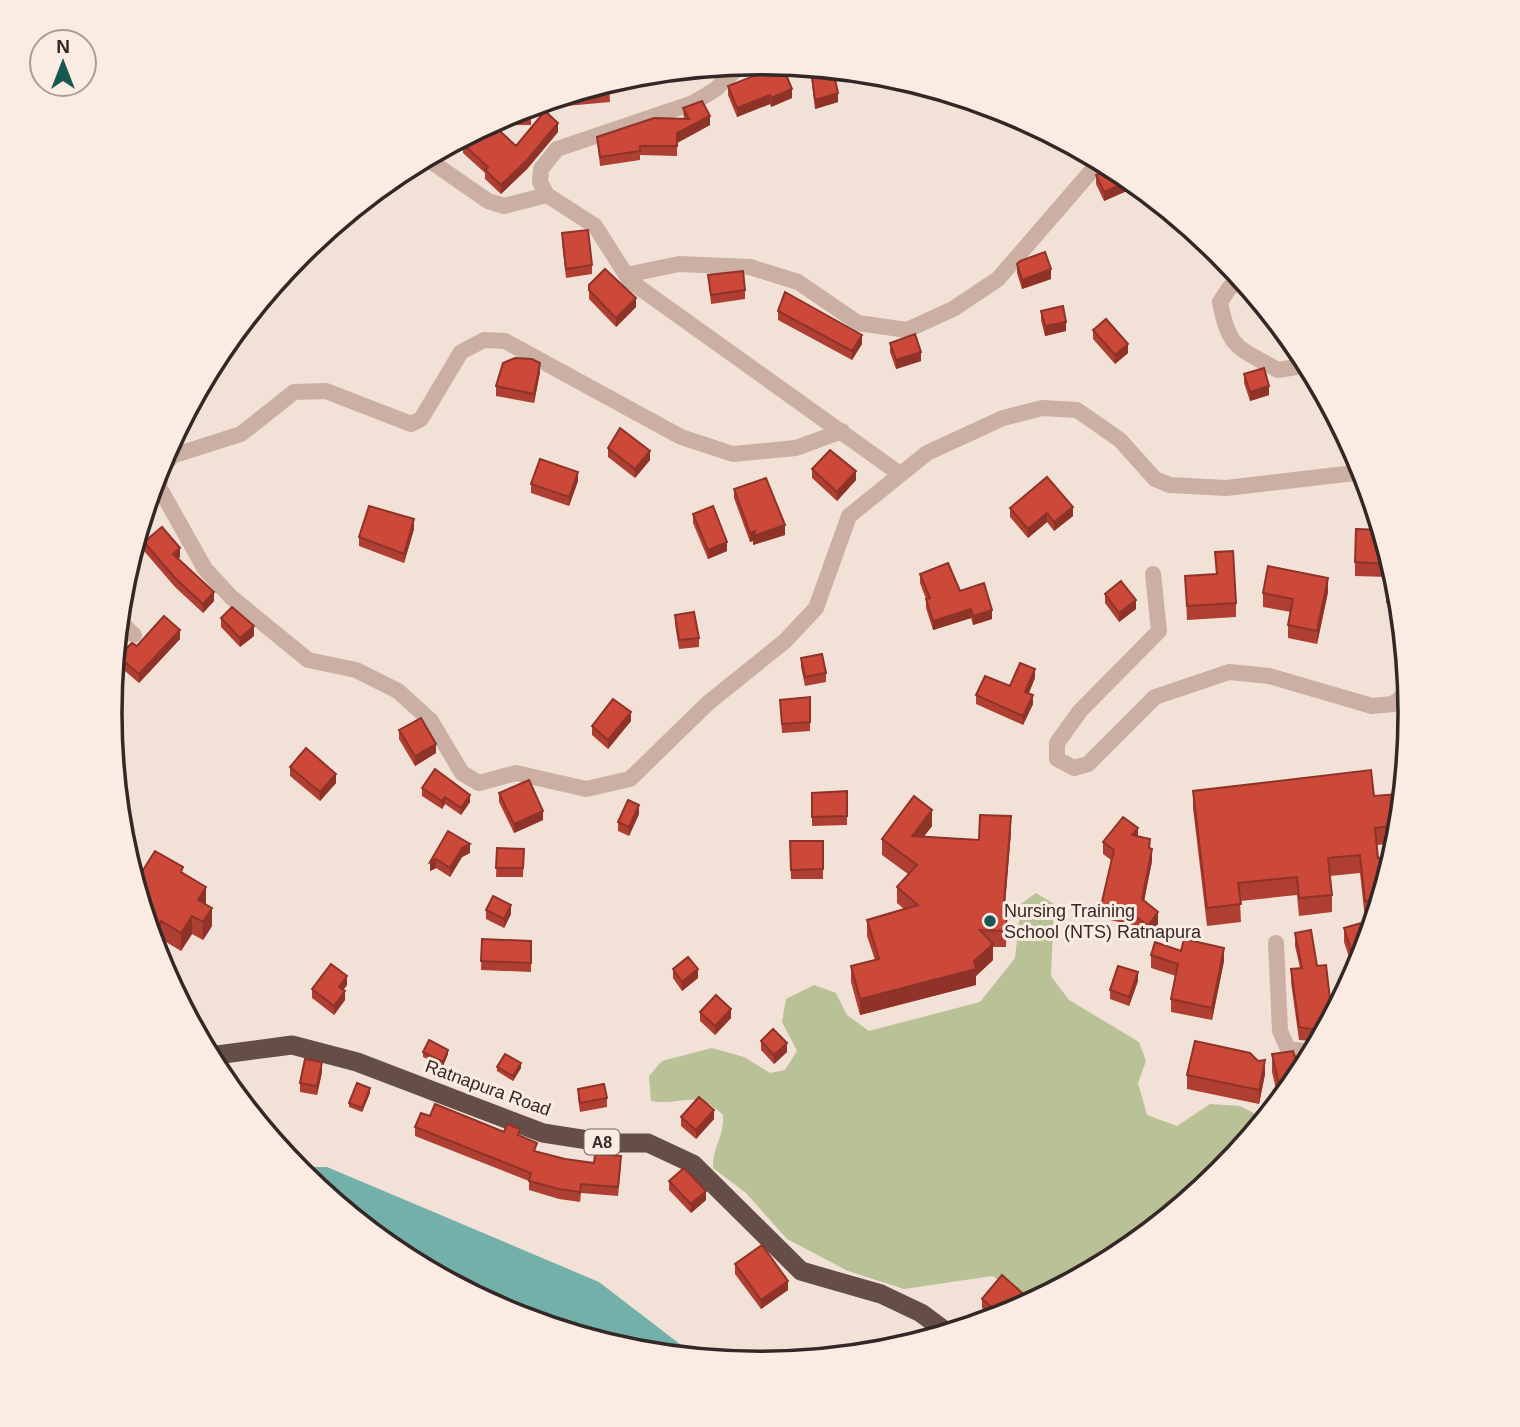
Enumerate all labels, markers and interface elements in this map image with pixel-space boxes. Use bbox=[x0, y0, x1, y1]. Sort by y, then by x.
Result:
north arrow bbox=[28, 28, 98, 98]
text: N bbox=[56, 36, 70, 57]
place label: Nursing Training School (NTS) Ratnapura bbox=[1004, 901, 1202, 942]
marker: Nursing Training School (NTS) Ratnapura bbox=[982, 913, 998, 929]
street label: Ratnapura Road bbox=[423, 1056, 553, 1120]
road number: A8 bbox=[584, 1130, 620, 1154]

